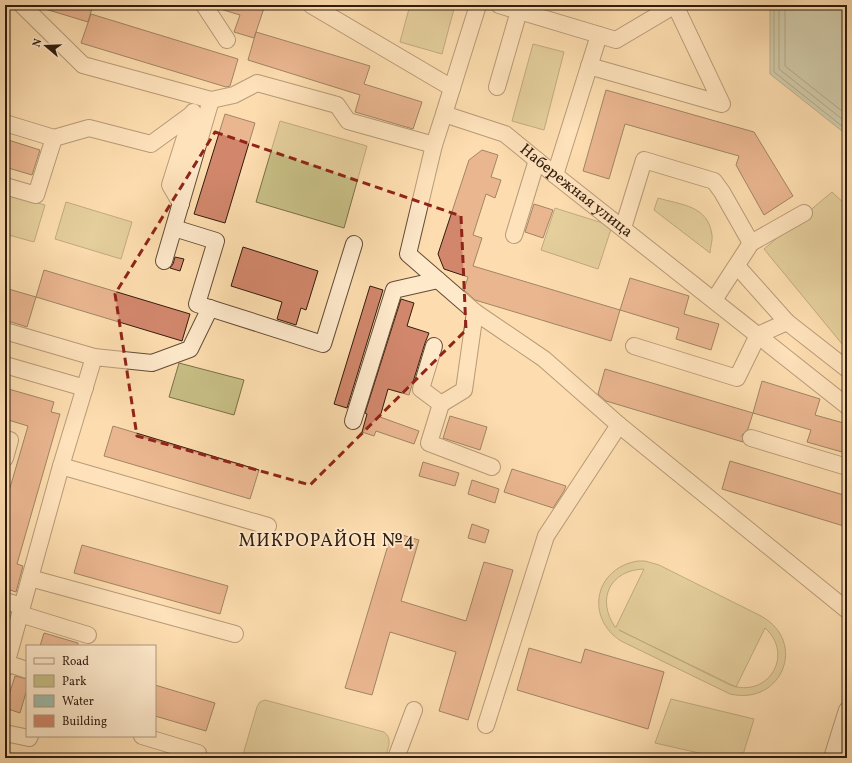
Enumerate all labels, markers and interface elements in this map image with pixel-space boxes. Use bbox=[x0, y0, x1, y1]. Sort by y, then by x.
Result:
north arrow bbox=[26, 26, 66, 66]
text: N bbox=[30, 37, 46, 49]
street label: Набережная улица bbox=[515, 139, 637, 243]
district label: МИКРОРАЙОН №4 bbox=[239, 529, 415, 554]
legend bbox=[26, 645, 156, 737]
text: Road bbox=[62, 654, 89, 670]
text: Park bbox=[62, 674, 87, 690]
text: Water bbox=[62, 694, 94, 710]
text: Building bbox=[62, 714, 107, 730]

